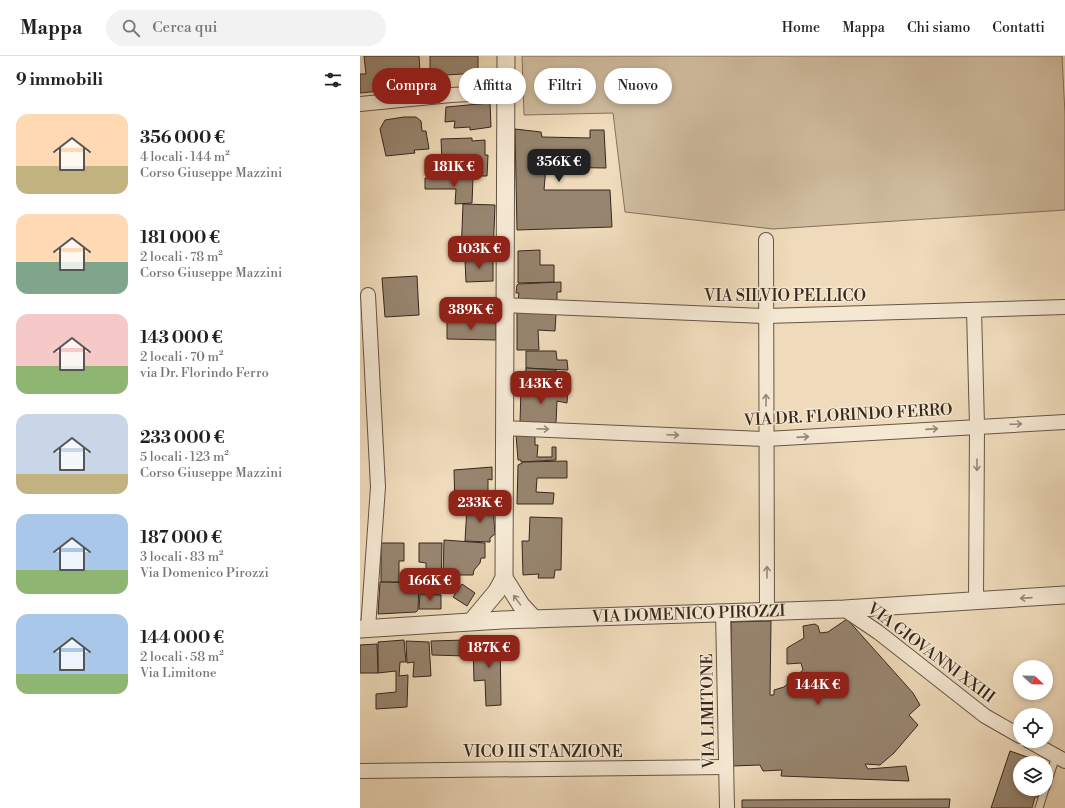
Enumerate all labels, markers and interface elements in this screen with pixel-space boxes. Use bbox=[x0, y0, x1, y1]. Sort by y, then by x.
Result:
search box bbox=[106, 10, 386, 46]
text: Mappa bbox=[20, 16, 82, 40]
icon: search bbox=[120, 17, 142, 39]
text: Cerca qui bbox=[152, 18, 218, 37]
text: Home bbox=[782, 19, 820, 37]
text: Mappa bbox=[842, 19, 885, 37]
text: Chi siamo bbox=[907, 19, 970, 37]
text: Contatti bbox=[992, 19, 1045, 37]
chip: Compra bbox=[372, 68, 451, 104]
chip: Affitta bbox=[459, 68, 526, 104]
chip: Filtri bbox=[534, 68, 596, 104]
chip: Nuovo bbox=[604, 68, 672, 104]
text: 9 immobili bbox=[16, 69, 103, 91]
icon: filters bbox=[322, 69, 344, 91]
text: 356 000 € bbox=[140, 127, 225, 149]
icon: home bbox=[48, 130, 96, 178]
text: 4 locali · 144 m² bbox=[140, 149, 230, 165]
pin: 356K € bbox=[526, 149, 592, 183]
pin: 181K € bbox=[421, 154, 487, 188]
text: 356K € bbox=[536, 154, 582, 170]
text: 181K € bbox=[433, 159, 475, 175]
text: Corso Giuseppe Mazzini bbox=[140, 165, 282, 181]
text: 181 000 € bbox=[140, 227, 220, 249]
icon: home bbox=[48, 230, 96, 278]
pin: 103K € bbox=[446, 236, 512, 270]
text: 103K € bbox=[457, 241, 501, 257]
text: 2 locali · 78 m² bbox=[140, 249, 223, 265]
text: Corso Giuseppe Mazzini bbox=[140, 265, 282, 281]
street label: VIA SILVIO PELLICO bbox=[703, 286, 866, 306]
pin: 389K € bbox=[438, 297, 504, 331]
text: 389K € bbox=[448, 302, 494, 318]
text: 143 000 € bbox=[140, 327, 223, 349]
icon: home bbox=[48, 330, 96, 378]
text: 2 locali · 70 m² bbox=[140, 349, 224, 365]
text: via Dr. Florindo Ferro bbox=[140, 365, 269, 381]
pin: 143K € bbox=[508, 371, 574, 405]
text: 143K € bbox=[519, 376, 563, 392]
one-way arrow bbox=[762, 394, 770, 407]
street label: VIA DR. FLORINDO FERRO bbox=[742, 400, 953, 431]
one-way arrow bbox=[1009, 421, 1022, 428]
one-way arrow bbox=[925, 425, 938, 432]
one-way arrow bbox=[536, 426, 549, 433]
text: 233 000 € bbox=[140, 427, 225, 449]
icon: home bbox=[48, 430, 96, 478]
one-way arrow bbox=[666, 431, 679, 439]
one-way arrow bbox=[796, 433, 809, 440]
text: 5 locali · 123 m² bbox=[140, 449, 229, 465]
one-way arrow bbox=[973, 458, 981, 471]
text: Corso Giuseppe Mazzini bbox=[140, 465, 282, 481]
pin: 233K € bbox=[447, 490, 513, 524]
text: 233K € bbox=[458, 495, 502, 511]
text: 187 000 € bbox=[140, 527, 222, 549]
icon: home bbox=[48, 530, 96, 578]
text: 3 locali · 83 m² bbox=[140, 549, 224, 565]
text: Via Domenico Pirozzi bbox=[140, 565, 269, 581]
one-way arrow bbox=[763, 566, 771, 579]
pin: 166K € bbox=[397, 568, 463, 602]
text: 166K € bbox=[408, 573, 452, 589]
one-way arrow bbox=[1020, 594, 1033, 601]
one-way arrow bbox=[513, 595, 521, 606]
street label: VIA GIOVANNI XXIII bbox=[862, 598, 999, 708]
street label: VIA DOMENICO PIROZZI bbox=[590, 601, 786, 627]
text: 144 000 € bbox=[140, 627, 224, 649]
icon: home bbox=[48, 630, 96, 678]
pin: 187K € bbox=[456, 635, 522, 669]
text: 187K € bbox=[468, 640, 510, 656]
text: 2 locali · 58 m² bbox=[140, 649, 224, 665]
street label: VIA LIMITONE bbox=[697, 653, 719, 770]
north arrow bbox=[1013, 660, 1053, 700]
map controls bbox=[1013, 660, 1053, 796]
text: Via Limitone bbox=[140, 665, 217, 681]
pin: 144K € bbox=[785, 672, 851, 706]
text: 144K € bbox=[796, 677, 840, 693]
button: locate bbox=[1013, 708, 1053, 748]
street label: VICO III STANZIONE bbox=[462, 742, 623, 762]
button: layers bbox=[1013, 756, 1053, 796]

